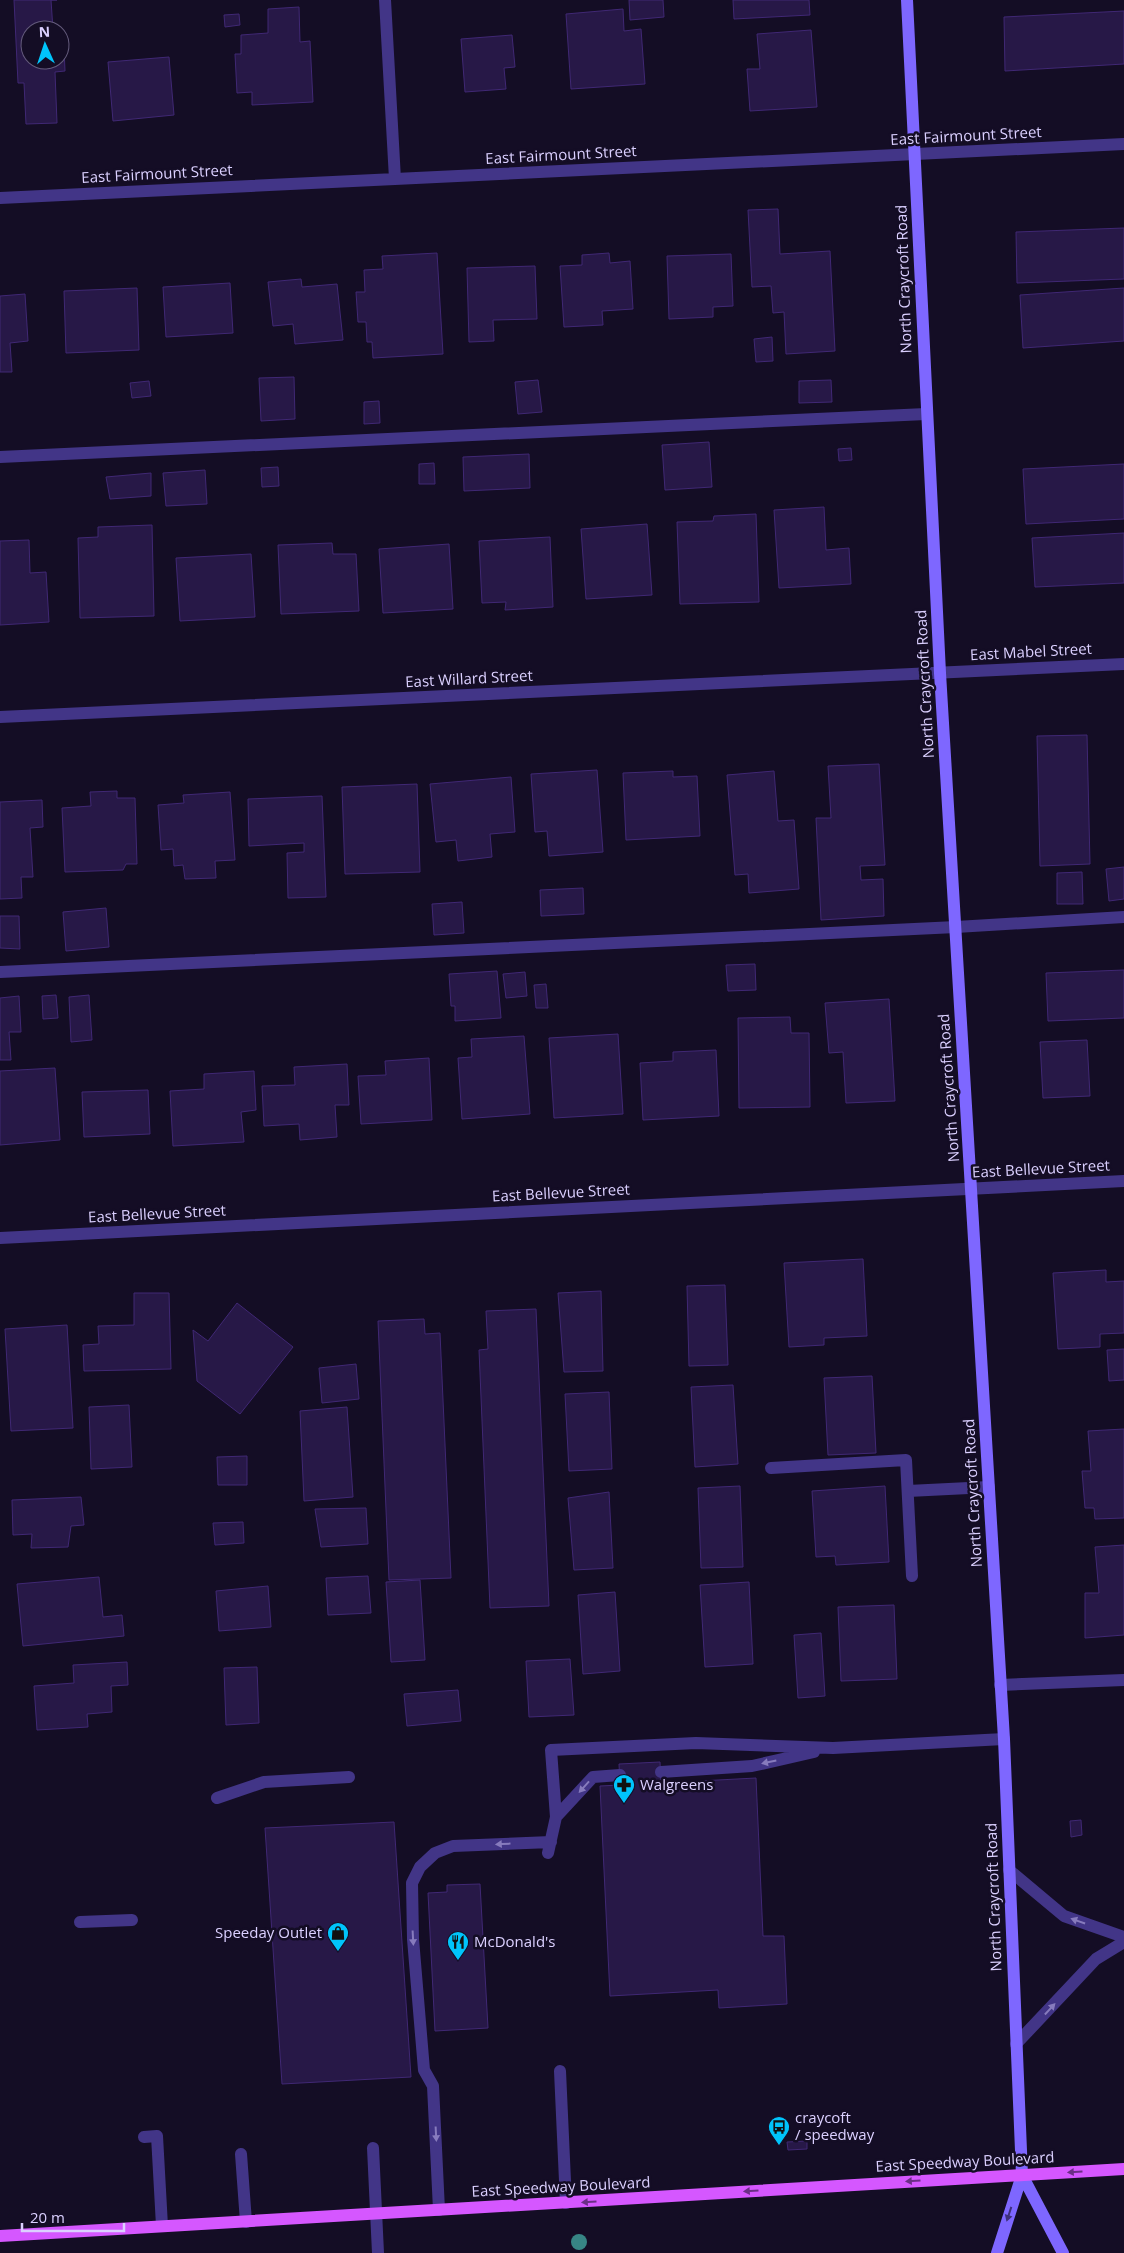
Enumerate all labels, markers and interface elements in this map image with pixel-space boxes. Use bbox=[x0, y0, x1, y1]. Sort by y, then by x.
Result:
north arrow bbox=[20, 20, 70, 70]
text: N bbox=[38, 22, 50, 41]
street label: East Fairmount Street bbox=[890, 121, 1042, 149]
street label: East Fairmount Street bbox=[485, 140, 637, 168]
street label: East Fairmount Street bbox=[81, 159, 233, 187]
street label: North Craycroft Road bbox=[890, 204, 916, 354]
street label: North Craycroft Road bbox=[910, 609, 938, 759]
street label: East Mabel Street bbox=[969, 638, 1092, 664]
street label: East Willard Street bbox=[405, 665, 533, 691]
street label: North Craycroft Road bbox=[933, 1013, 963, 1163]
street label: East Bellevue Street bbox=[971, 1154, 1110, 1182]
street label: East Bellevue Street bbox=[491, 1178, 630, 1206]
street label: East Bellevue Street bbox=[87, 1199, 226, 1227]
street label: North Craycroft Road bbox=[958, 1418, 986, 1568]
one-way arrow bbox=[761, 1758, 776, 1766]
pharmacy icon: Walgreens bbox=[612, 1773, 636, 1804]
place label: Walgreens bbox=[640, 1774, 713, 1794]
one-way arrow bbox=[578, 1781, 589, 1794]
street label: North Craycroft Road bbox=[980, 1822, 1006, 1972]
one-way arrow bbox=[494, 1840, 510, 1848]
one-way arrow bbox=[1070, 1917, 1085, 1925]
shop icon: Speeday Outlet bbox=[326, 1921, 350, 1952]
place label: Speeday Outlet bbox=[215, 1922, 322, 1942]
one-way arrow bbox=[410, 1930, 418, 1946]
restaurant icon: McDonald's bbox=[446, 1930, 470, 1961]
place label: McDonald's bbox=[474, 1931, 556, 1951]
one-way arrow bbox=[1044, 2003, 1056, 2015]
place label: craycoft / speedway bbox=[795, 2107, 875, 2144]
bus stop icon: craycoft / speedway bbox=[767, 2115, 791, 2146]
one-way arrow bbox=[432, 2127, 440, 2143]
street label: East Speedway Boulevard bbox=[875, 2146, 1055, 2176]
one-way arrow bbox=[1067, 2168, 1083, 2176]
street label: East Speedway Boulevard bbox=[471, 2171, 651, 2201]
one-way arrow bbox=[905, 2177, 921, 2185]
one-way arrow bbox=[743, 2188, 759, 2196]
one-way arrow bbox=[580, 2198, 596, 2206]
scale bar bbox=[22, 2200, 125, 2232]
text: 20 m bbox=[30, 2207, 65, 2227]
one-way arrow bbox=[1005, 2207, 1013, 2222]

